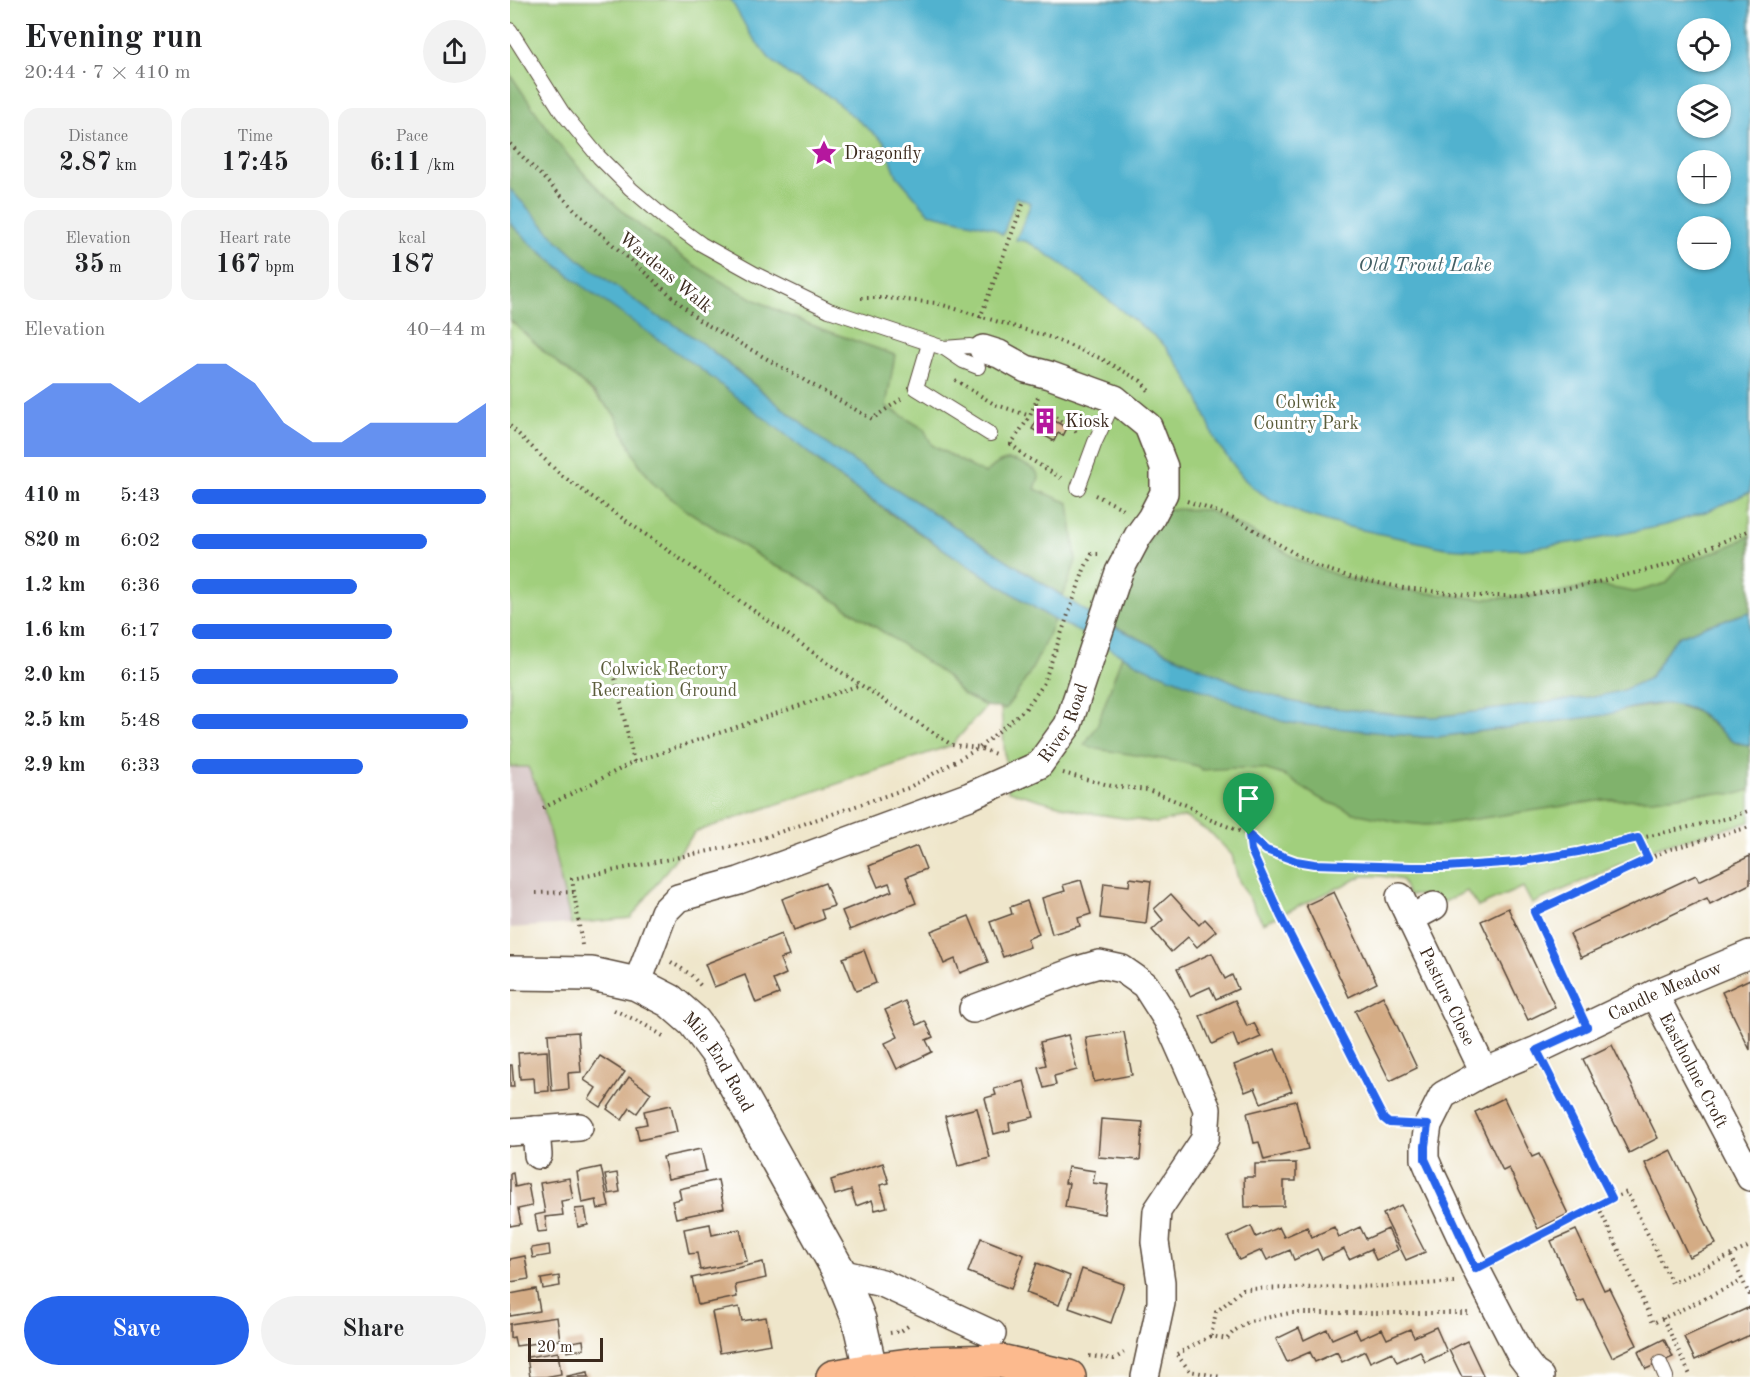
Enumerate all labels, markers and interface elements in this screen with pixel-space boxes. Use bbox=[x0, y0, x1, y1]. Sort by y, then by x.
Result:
map controls bbox=[1677, 18, 1731, 270]
button: locate bbox=[1677, 18, 1731, 72]
button: share bbox=[423, 20, 486, 83]
text: Evening run bbox=[24, 22, 203, 55]
text: 20:44 · 7 × 410 m bbox=[24, 63, 191, 83]
button: layers bbox=[1677, 84, 1731, 138]
text: Distance bbox=[68, 129, 128, 145]
text: Time bbox=[237, 129, 273, 145]
text: Pace bbox=[396, 129, 428, 145]
place icon: Dragonfly bbox=[809, 138, 839, 168]
place label: Dragonfly bbox=[844, 145, 922, 163]
text: 2.87 bbox=[59, 150, 112, 176]
text: 17:45 bbox=[221, 150, 289, 176]
text: 6:11 bbox=[369, 150, 422, 176]
button: + bbox=[1677, 150, 1731, 204]
text: km bbox=[112, 158, 137, 174]
text: /km bbox=[422, 158, 455, 174]
button: − bbox=[1677, 216, 1731, 270]
street label: Wardens Walk bbox=[615, 229, 715, 317]
text: Elevation bbox=[65, 231, 131, 247]
text: Heart rate bbox=[219, 231, 291, 247]
text: kcal bbox=[398, 231, 426, 247]
text: 35 bbox=[74, 252, 104, 278]
text: 167 bbox=[216, 252, 261, 278]
text: 187 bbox=[389, 252, 435, 278]
water label: Old Trout Lake bbox=[1358, 256, 1492, 276]
text: m bbox=[104, 260, 122, 276]
text: bpm bbox=[261, 260, 294, 276]
text: Elevation bbox=[24, 320, 105, 340]
text: 40–44 m bbox=[406, 320, 486, 340]
park label: Colwick Country Park bbox=[1253, 394, 1359, 433]
building icon: Kiosk bbox=[1030, 406, 1060, 436]
place label: Kiosk bbox=[1065, 413, 1110, 431]
text: 410 m bbox=[24, 486, 80, 506]
text: 5:43 bbox=[120, 486, 160, 506]
text: 820 m bbox=[24, 531, 80, 551]
text: 6:02 bbox=[120, 531, 160, 551]
text: 1.2 km bbox=[24, 576, 86, 596]
text: 6:36 bbox=[120, 576, 160, 596]
text: 1.6 km bbox=[24, 621, 86, 641]
text: 6:17 bbox=[120, 621, 160, 641]
park label: Colwick Rectory Recreation Ground bbox=[591, 661, 737, 700]
text: 2.0 km bbox=[24, 666, 86, 686]
text: 6:15 bbox=[120, 666, 160, 686]
street label: River Road bbox=[1036, 681, 1091, 766]
text: 2.5 km bbox=[24, 711, 86, 731]
text: 5:48 bbox=[120, 711, 160, 731]
text: 2.9 km bbox=[24, 756, 86, 776]
text: 6:33 bbox=[120, 756, 160, 776]
pin bbox=[1223, 773, 1274, 835]
icon: arrive bbox=[1232, 782, 1265, 815]
street label: Pasture Close bbox=[1415, 945, 1478, 1049]
street label: Candle Meadow bbox=[1605, 959, 1725, 1025]
street label: Mile End Road bbox=[679, 1009, 756, 1115]
street label: Eastholme Croft bbox=[1656, 1010, 1731, 1131]
button: Save bbox=[24, 1296, 249, 1365]
button: Share bbox=[261, 1296, 486, 1365]
scale bar bbox=[528, 1335, 603, 1362]
text: 20 m bbox=[537, 1340, 573, 1356]

